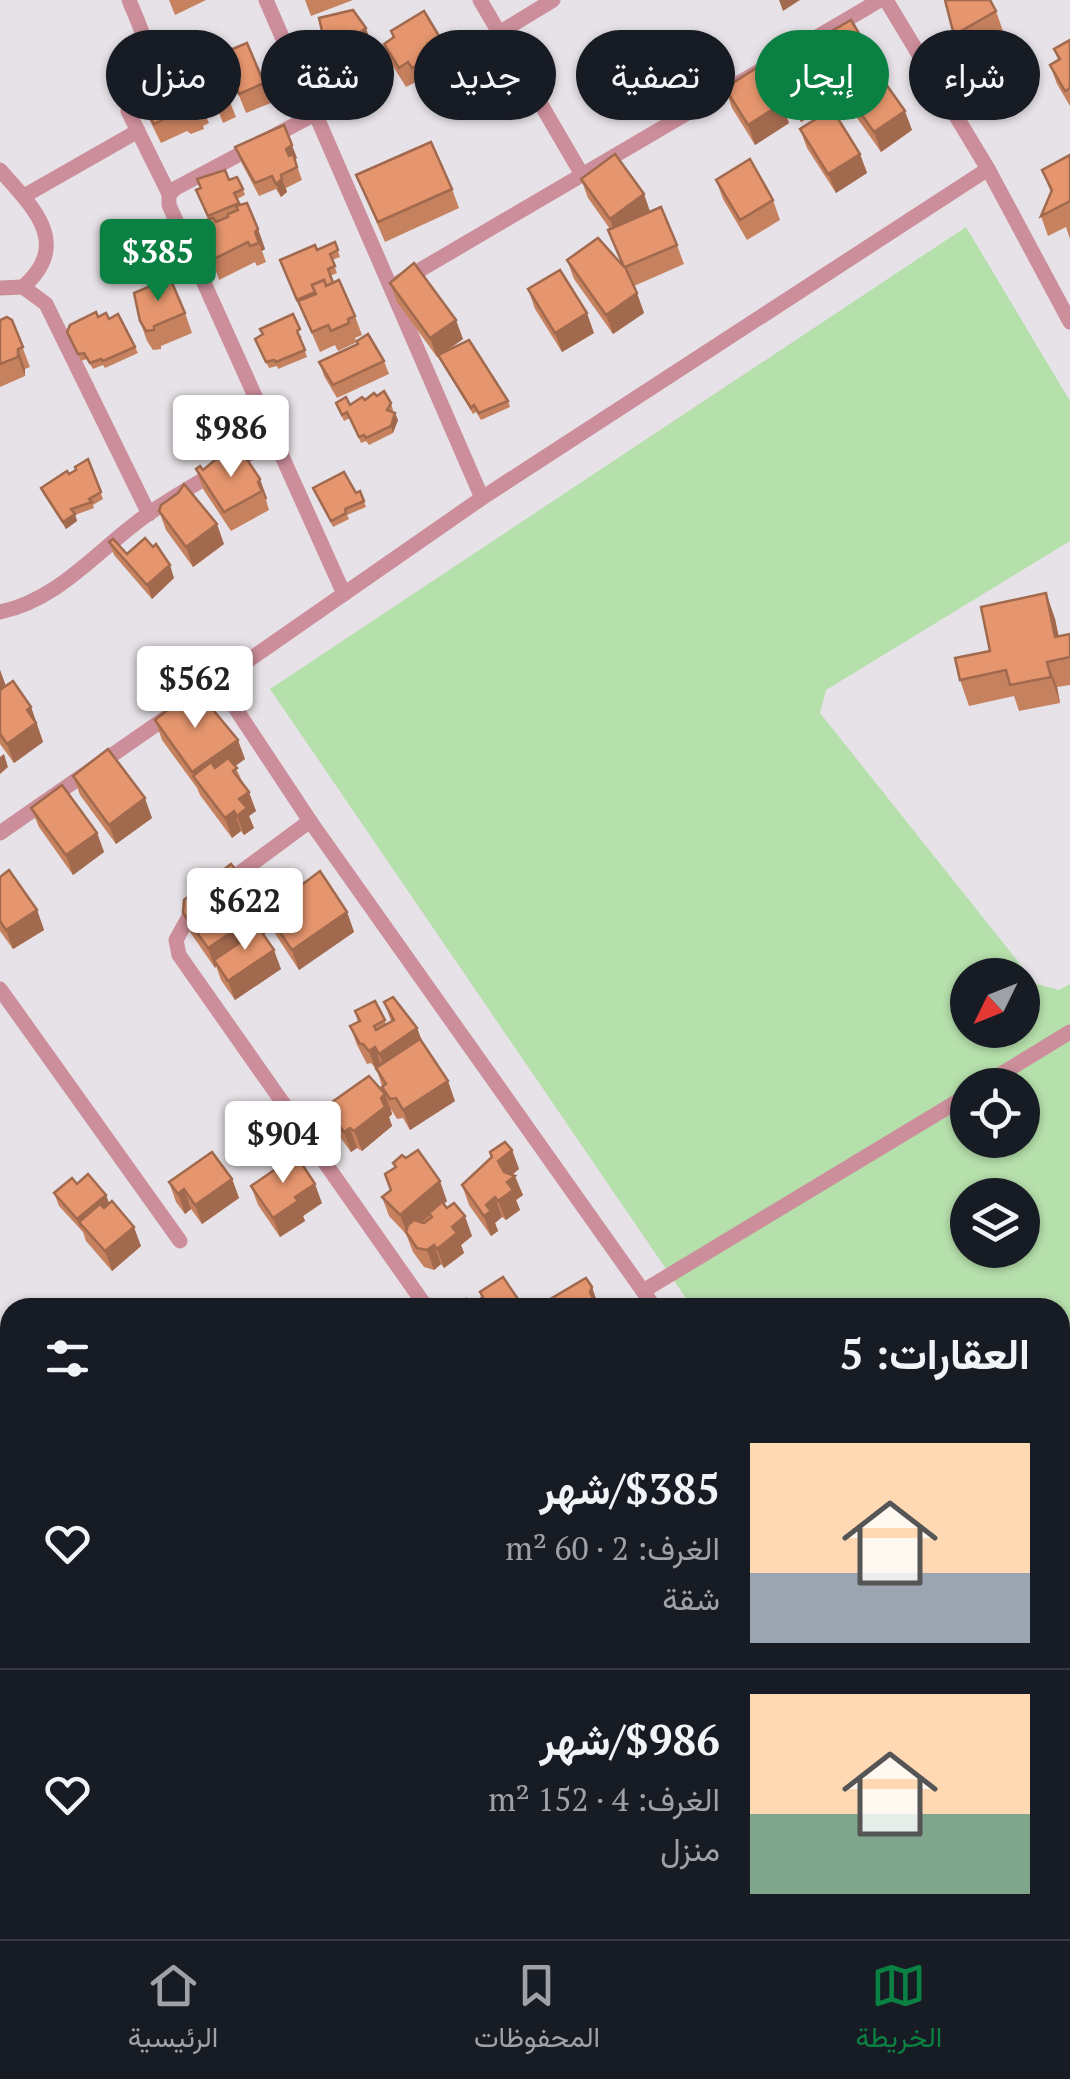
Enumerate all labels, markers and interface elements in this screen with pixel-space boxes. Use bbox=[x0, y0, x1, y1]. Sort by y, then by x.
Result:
chip: منزل bbox=[106, 30, 241, 120]
chip: شقة bbox=[261, 30, 394, 120]
chip: جديد bbox=[414, 30, 556, 120]
chip: تصفية bbox=[576, 30, 735, 120]
chip: إيجار bbox=[755, 30, 889, 120]
chip: شراء bbox=[909, 30, 1040, 120]
pin: $385 bbox=[99, 219, 217, 304]
text: $385 bbox=[122, 230, 194, 272]
pin: $986 bbox=[172, 395, 290, 480]
text: $986 bbox=[195, 406, 267, 448]
pin: $562 bbox=[136, 646, 254, 731]
text: $562 bbox=[159, 657, 231, 699]
pin: $622 bbox=[186, 868, 304, 953]
text: $622 bbox=[209, 879, 281, 921]
north arrow bbox=[950, 958, 1040, 1048]
map controls bbox=[950, 958, 1040, 1268]
button: locate bbox=[950, 1068, 1040, 1158]
pin: $904 bbox=[224, 1101, 342, 1186]
text: $904 bbox=[247, 1112, 319, 1154]
button: layers bbox=[950, 1178, 1040, 1268]
text: العقارات: 5 bbox=[840, 1325, 1030, 1381]
icon: filters bbox=[40, 1331, 95, 1386]
text: $385/شهر bbox=[540, 1460, 720, 1516]
icon: home bbox=[830, 1483, 950, 1603]
icon: heart bbox=[40, 1516, 95, 1571]
text: الغرف: 2 · 60 m² bbox=[505, 1527, 720, 1569]
text: شقة bbox=[662, 1577, 720, 1619]
text: $986/شهر bbox=[540, 1711, 720, 1767]
icon: home bbox=[830, 1734, 950, 1854]
icon: heart bbox=[40, 1767, 95, 1822]
text: الغرف: 4 · 152 m² bbox=[488, 1778, 720, 1820]
text: منزل bbox=[660, 1828, 720, 1870]
tab: الرئيسية bbox=[128, 1958, 218, 2062]
tab: المحفوظات bbox=[474, 1958, 600, 2062]
tab: الخريطة bbox=[856, 1958, 942, 2062]

